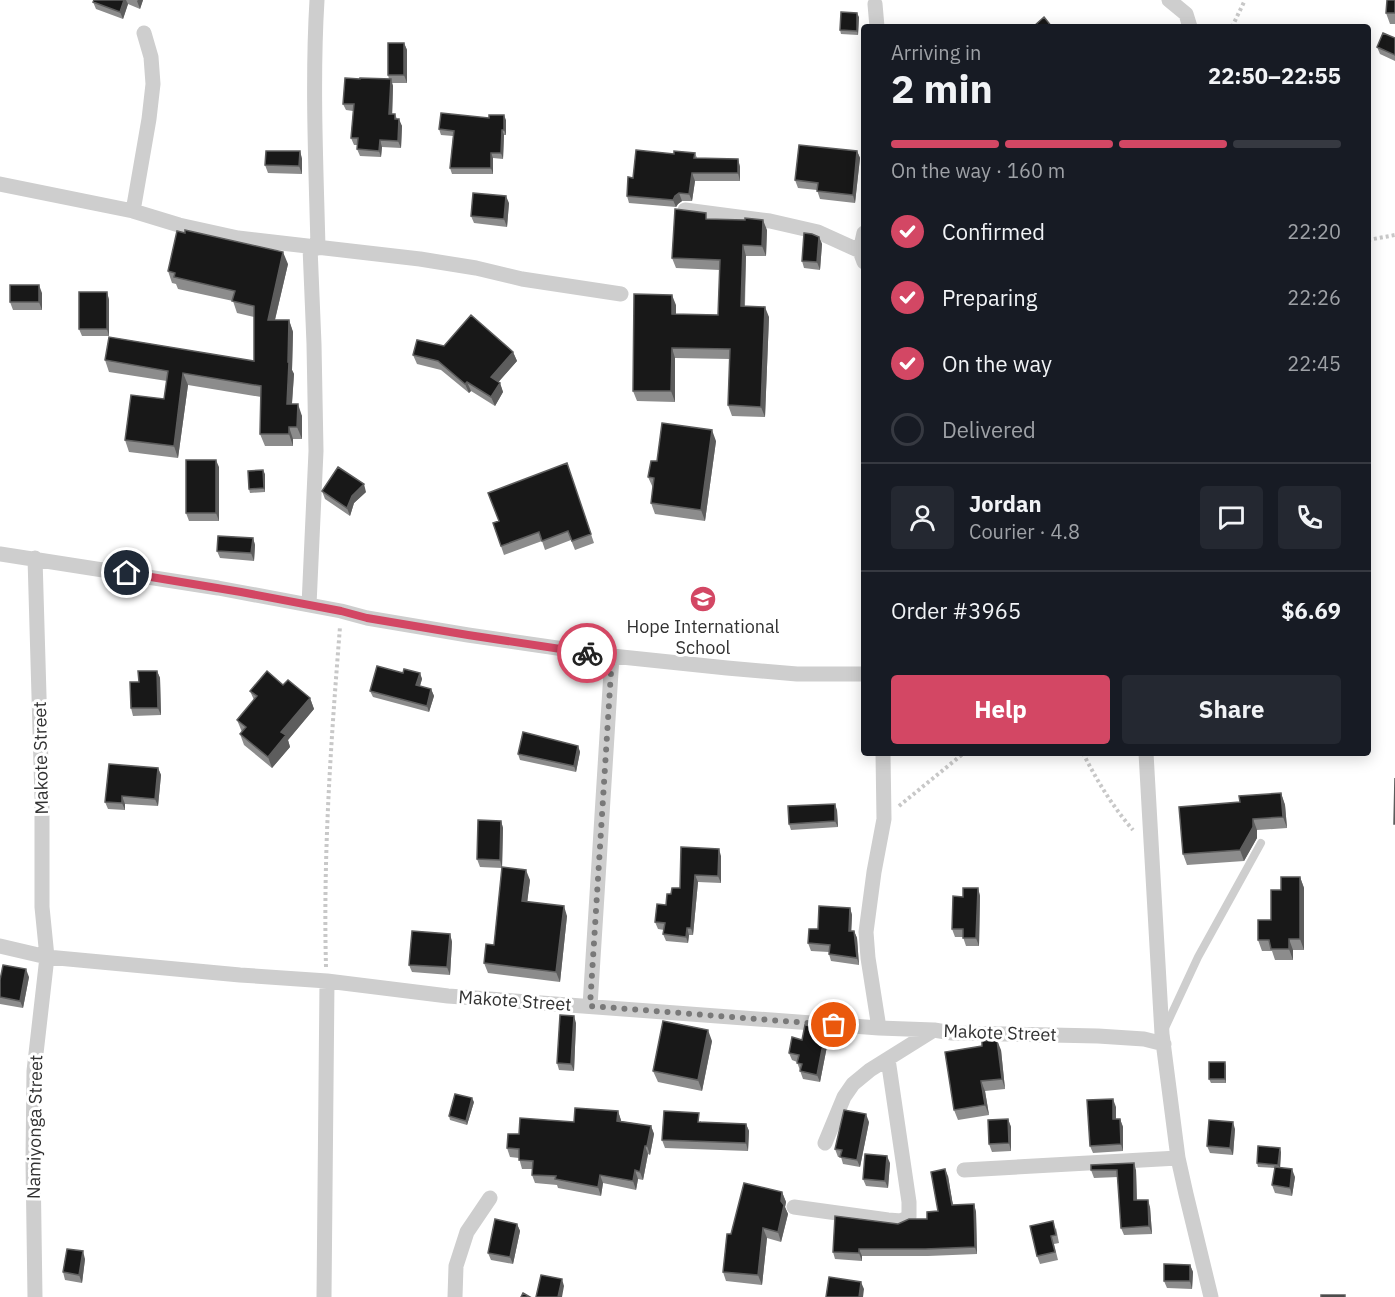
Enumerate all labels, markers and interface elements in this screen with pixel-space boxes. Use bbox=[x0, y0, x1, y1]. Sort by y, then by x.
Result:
text: Arriving in bbox=[891, 39, 981, 66]
text: 22:50–22:55 bbox=[1208, 61, 1341, 90]
text: 2 min bbox=[891, 63, 993, 114]
text: On the way · 160 m bbox=[891, 157, 1065, 184]
icon: check bbox=[891, 215, 924, 248]
text: Confirmed bbox=[942, 217, 1045, 246]
text: 22:20 bbox=[1287, 218, 1341, 245]
icon: check bbox=[891, 281, 924, 314]
text: Preparing bbox=[942, 283, 1037, 312]
text: 22:26 bbox=[1287, 284, 1341, 311]
icon: check bbox=[891, 347, 924, 380]
text: On the way bbox=[942, 349, 1052, 378]
text: 22:45 bbox=[1287, 350, 1341, 377]
text: Delivered bbox=[942, 415, 1036, 444]
button: person bbox=[891, 486, 954, 549]
button: chat bbox=[1200, 486, 1263, 549]
button: phone bbox=[1278, 486, 1341, 549]
text: Jordan bbox=[969, 489, 1042, 518]
text: Courier · 4.8 bbox=[969, 518, 1080, 545]
pin bbox=[101, 547, 152, 598]
icon: home bbox=[110, 556, 143, 589]
school or university icon: Hope International School bbox=[688, 584, 718, 614]
text: Order #3965 bbox=[891, 596, 1021, 625]
text: $6.69 bbox=[1281, 596, 1341, 625]
place label: Hope International School bbox=[627, 615, 780, 659]
courier bbox=[557, 623, 617, 683]
icon: bike bbox=[571, 637, 604, 670]
button: Help bbox=[891, 675, 1110, 744]
button: Share bbox=[1122, 675, 1341, 744]
street label: Makote Street bbox=[28, 701, 53, 815]
street label: Makote Street bbox=[458, 985, 572, 1016]
pin bbox=[808, 999, 859, 1050]
icon: bag bbox=[817, 1008, 850, 1041]
street label: Makote Street bbox=[943, 1019, 1057, 1046]
street label: Namiyonga Street bbox=[22, 1055, 47, 1199]

